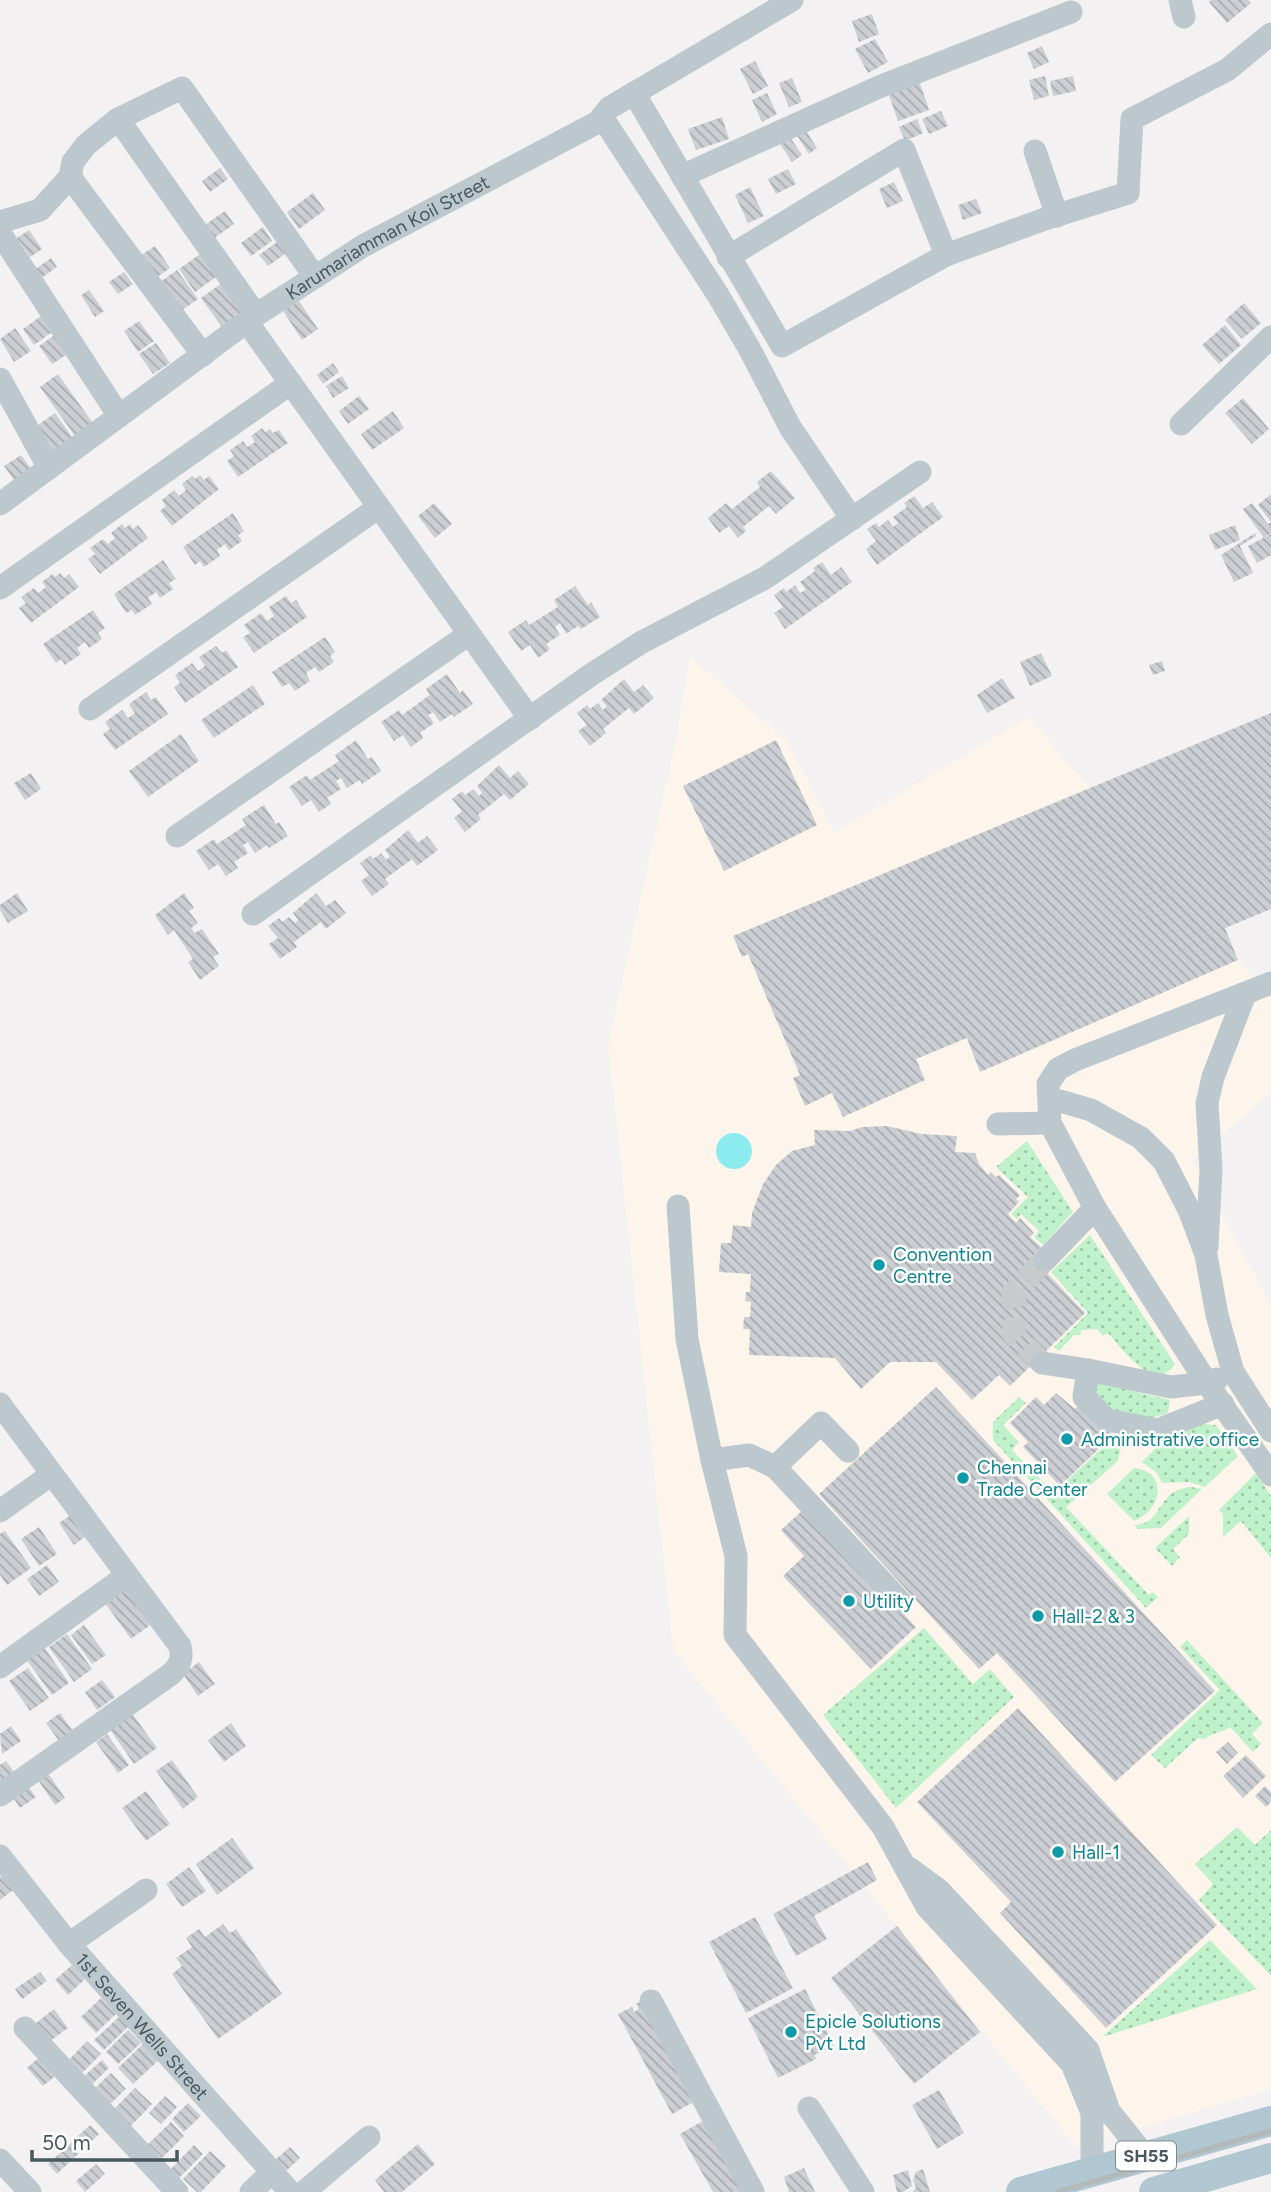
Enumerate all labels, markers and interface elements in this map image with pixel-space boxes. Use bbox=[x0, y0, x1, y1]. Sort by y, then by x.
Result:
street label: Karumariamman Koil Street bbox=[281, 170, 493, 305]
place label: Convention Centre bbox=[893, 1243, 992, 1288]
marker: Convention Centre bbox=[871, 1257, 887, 1273]
place label: Administrative office bbox=[1081, 1428, 1259, 1451]
marker: Administrative office bbox=[1059, 1431, 1075, 1447]
place label: Chennai Trade Center bbox=[977, 1456, 1088, 1501]
marker: Chennai Trade Center bbox=[955, 1470, 971, 1486]
place label: Utility bbox=[863, 1590, 914, 1613]
marker: Utility bbox=[841, 1593, 857, 1609]
place label: Hall-2 & 3 bbox=[1052, 1605, 1135, 1628]
marker: Hall-2 & 3 bbox=[1030, 1608, 1046, 1624]
place label: Hall-1 bbox=[1072, 1841, 1120, 1864]
marker: Hall-1 bbox=[1050, 1844, 1066, 1860]
street label: 1st Seven Wells Street bbox=[71, 1948, 213, 2105]
place label: Epicle Solutions Pvt Ltd bbox=[805, 2010, 941, 2055]
marker: Epicle Solutions Pvt Ltd bbox=[783, 2024, 799, 2040]
scale bar bbox=[32, 2118, 177, 2162]
text: 50 m bbox=[42, 2130, 91, 2155]
road number: SH55 bbox=[1116, 2142, 1176, 2170]

